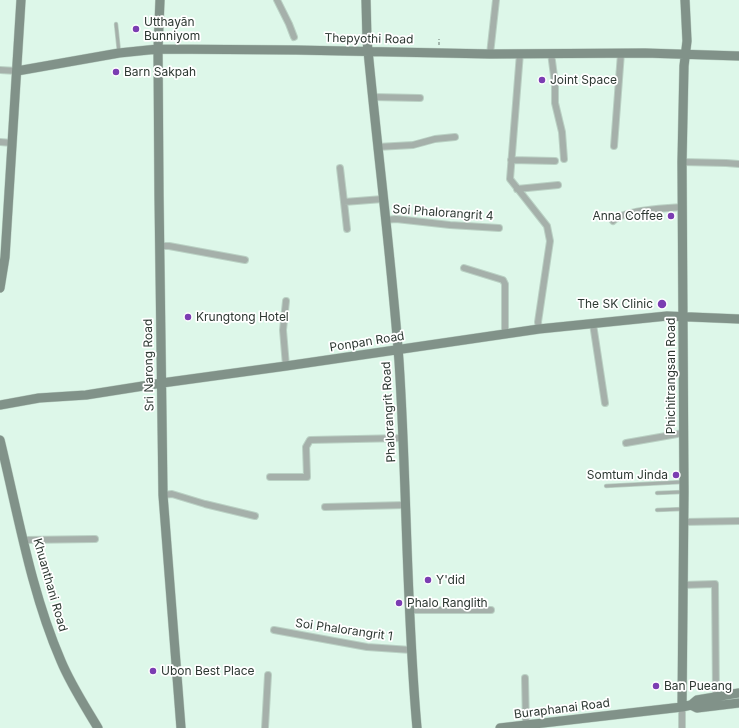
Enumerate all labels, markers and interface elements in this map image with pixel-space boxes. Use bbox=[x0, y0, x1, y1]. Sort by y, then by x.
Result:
place label: Utthayān Bunniyom bbox=[144, 15, 200, 43]
marker: Utthayān Bunniyom bbox=[131, 24, 141, 34]
street label: Thepyothi Road bbox=[324, 31, 414, 47]
place label: Barn Sakpah bbox=[124, 65, 196, 79]
marker: Barn Sakpah bbox=[111, 67, 121, 77]
place label: Joint Space bbox=[550, 73, 617, 87]
marker: Joint Space bbox=[537, 75, 547, 85]
street label: Soi Phalorangrit 4 bbox=[392, 202, 494, 224]
place label: Anna Coffee bbox=[592, 209, 663, 223]
marker: Anna Coffee bbox=[666, 211, 676, 221]
place label: The SK Clinic bbox=[577, 297, 653, 311]
marker: The SK Clinic bbox=[656, 298, 668, 310]
place label: Krungtong Hotel bbox=[196, 310, 289, 324]
marker: Krungtong Hotel bbox=[183, 312, 193, 322]
street label: Phichitrangsan Road bbox=[664, 318, 678, 434]
street label: Sri Narong Road bbox=[141, 319, 157, 411]
street label: Ponpan Road bbox=[329, 329, 405, 355]
street label: Phalorangrit Road bbox=[379, 361, 399, 463]
place label: Somtum Jinda bbox=[587, 468, 668, 482]
marker: Somtum Jinda bbox=[671, 470, 681, 480]
street label: Khuanthani Road bbox=[30, 537, 70, 633]
place label: Y'did bbox=[436, 573, 465, 587]
marker: Y'did bbox=[423, 575, 433, 585]
place label: Phalo Ranglith bbox=[407, 596, 488, 610]
marker: Phalo Ranglith bbox=[394, 598, 404, 608]
street label: Soi Phalorangrit 1 bbox=[294, 616, 394, 644]
place label: Ubon Best Place bbox=[161, 664, 255, 678]
marker: Ubon Best Place bbox=[148, 666, 158, 676]
place label: Ban Pueang bbox=[664, 679, 732, 693]
marker: Ban Pueang bbox=[651, 681, 661, 691]
street label: Buraphanai Road bbox=[513, 696, 611, 722]

